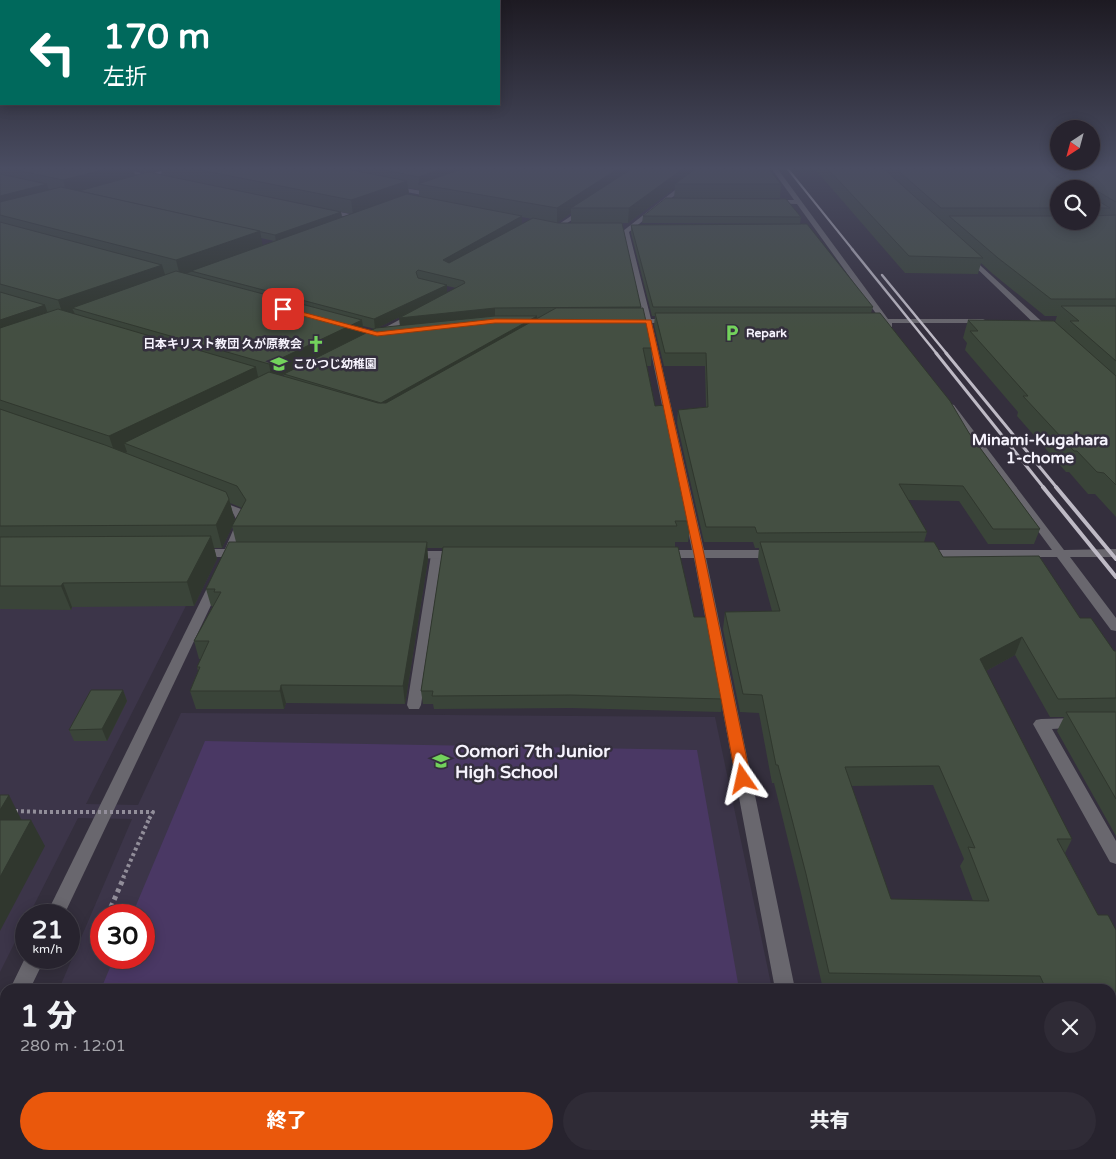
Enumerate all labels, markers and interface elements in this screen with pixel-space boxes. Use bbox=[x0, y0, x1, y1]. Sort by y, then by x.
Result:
text: 170 m bbox=[103, 16, 210, 58]
icon: left bbox=[20, 20, 85, 85]
text: 左折 bbox=[103, 64, 147, 90]
north arrow bbox=[1050, 120, 1100, 170]
map controls bbox=[1050, 120, 1100, 230]
button: search bbox=[1050, 180, 1100, 230]
pin bbox=[262, 288, 304, 330]
icon: arrive bbox=[269, 295, 297, 323]
parking icon: Repark bbox=[722, 323, 742, 343]
place label: Repark bbox=[746, 326, 787, 341]
church icon: 日本キリスト教団 久が原教会 bbox=[306, 334, 326, 354]
place label: 日本キリスト教団 久が原教会 bbox=[143, 337, 302, 351]
school or university icon: こひつじ幼稚園 bbox=[269, 354, 289, 374]
place label: こひつじ幼稚園 bbox=[293, 357, 377, 371]
district label: Minami-Kugahara 1-chome bbox=[972, 430, 1108, 468]
place label: Oomori 7th Junior High School bbox=[455, 740, 611, 783]
school or university icon: Oomori 7th Junior High School bbox=[431, 751, 451, 771]
position arrow bbox=[716, 752, 768, 804]
speed limit sign: 30 bbox=[90, 904, 155, 969]
text: 21 bbox=[32, 915, 63, 945]
text: km/h bbox=[32, 942, 63, 956]
text: 1 分 bbox=[20, 998, 77, 1035]
button: close bbox=[1044, 1001, 1096, 1053]
text: 280 m · 12:01 bbox=[20, 1036, 126, 1056]
button: 終了 bbox=[20, 1092, 553, 1150]
button: 共有 bbox=[563, 1092, 1096, 1150]

